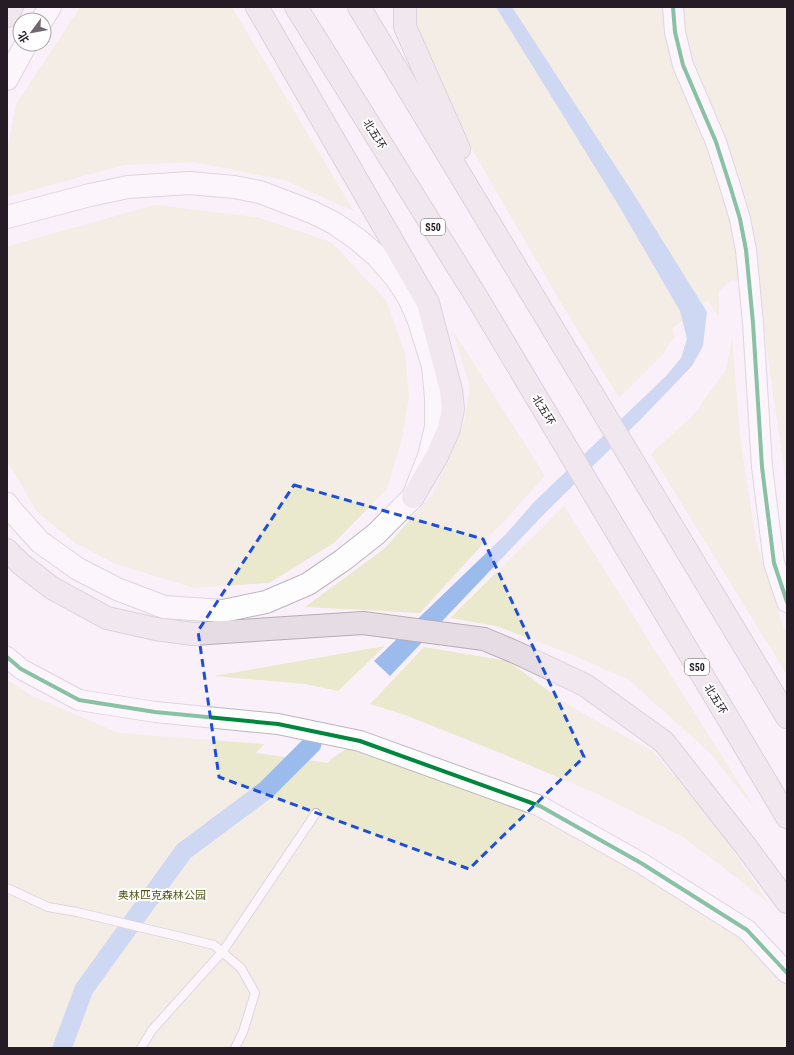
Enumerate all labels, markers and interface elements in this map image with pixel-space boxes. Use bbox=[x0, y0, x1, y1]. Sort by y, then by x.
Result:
north arrow bbox=[12, 12, 52, 52]
text: 北 bbox=[16, 29, 32, 45]
street label: 北五环 bbox=[360, 117, 389, 152]
road number: S50 bbox=[421, 219, 445, 235]
street label: 北五环 bbox=[530, 393, 558, 428]
road number: S50 bbox=[685, 659, 709, 675]
street label: 北五环 bbox=[702, 682, 730, 717]
park label: 奥林匹克森林公园 bbox=[118, 889, 206, 902]

